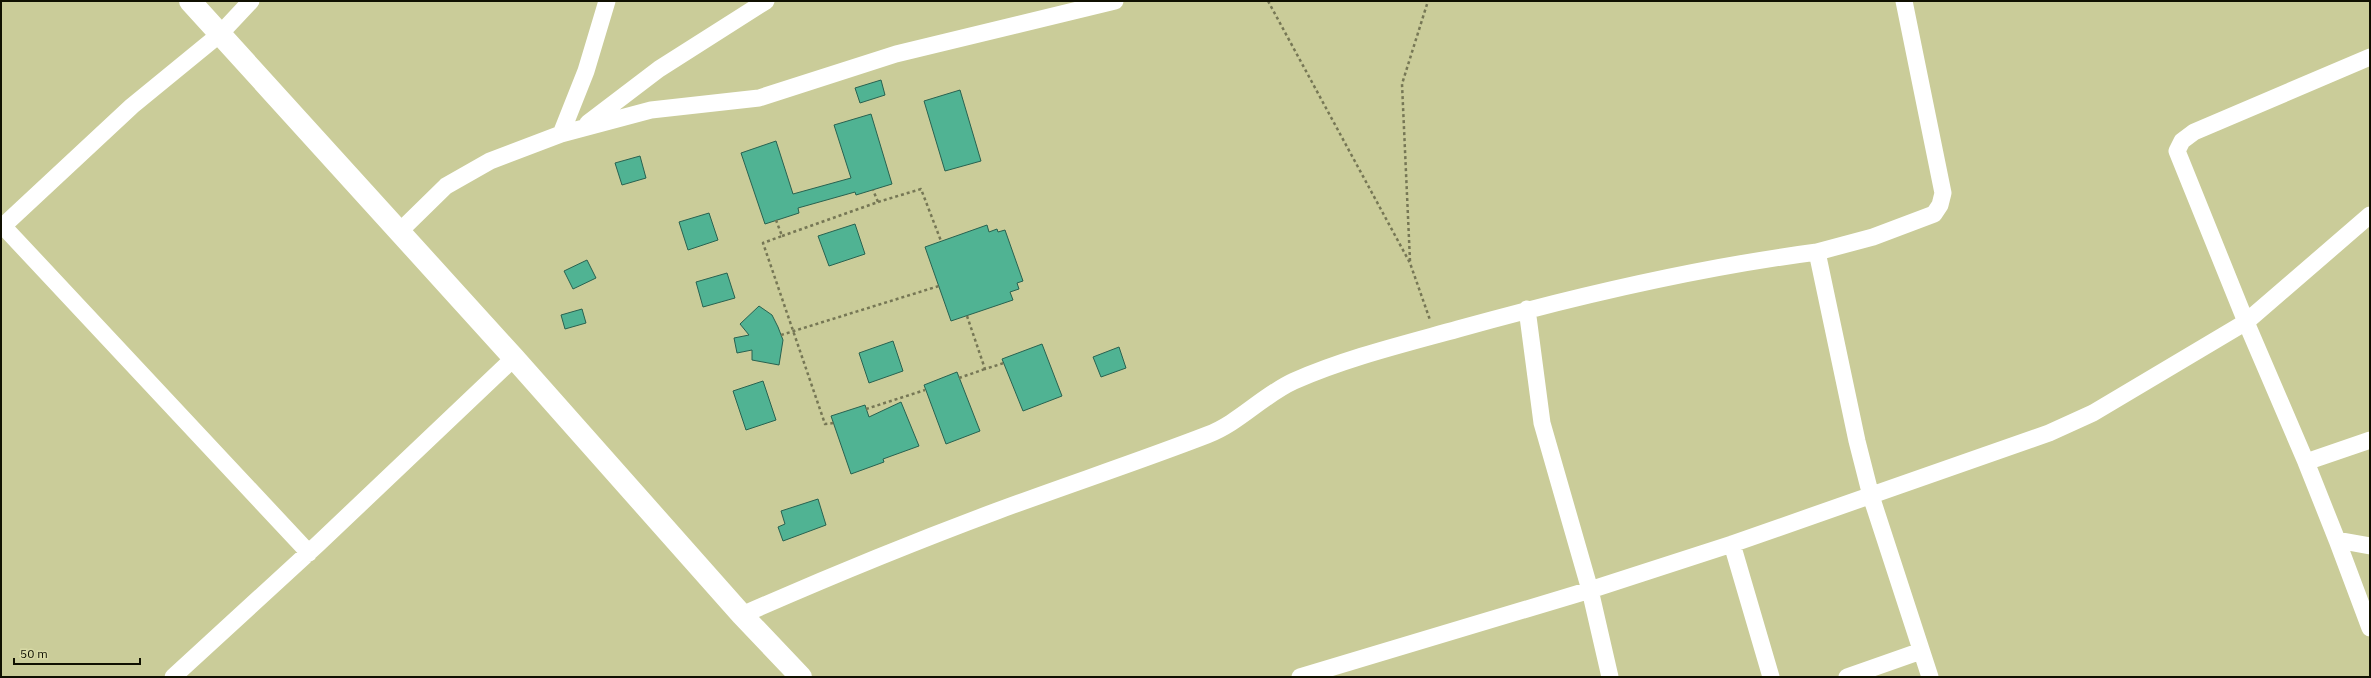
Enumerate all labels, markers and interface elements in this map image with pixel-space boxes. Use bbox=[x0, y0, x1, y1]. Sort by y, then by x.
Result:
scale bar bbox=[14, 640, 140, 666]
text: 50 m bbox=[20, 646, 48, 661]

